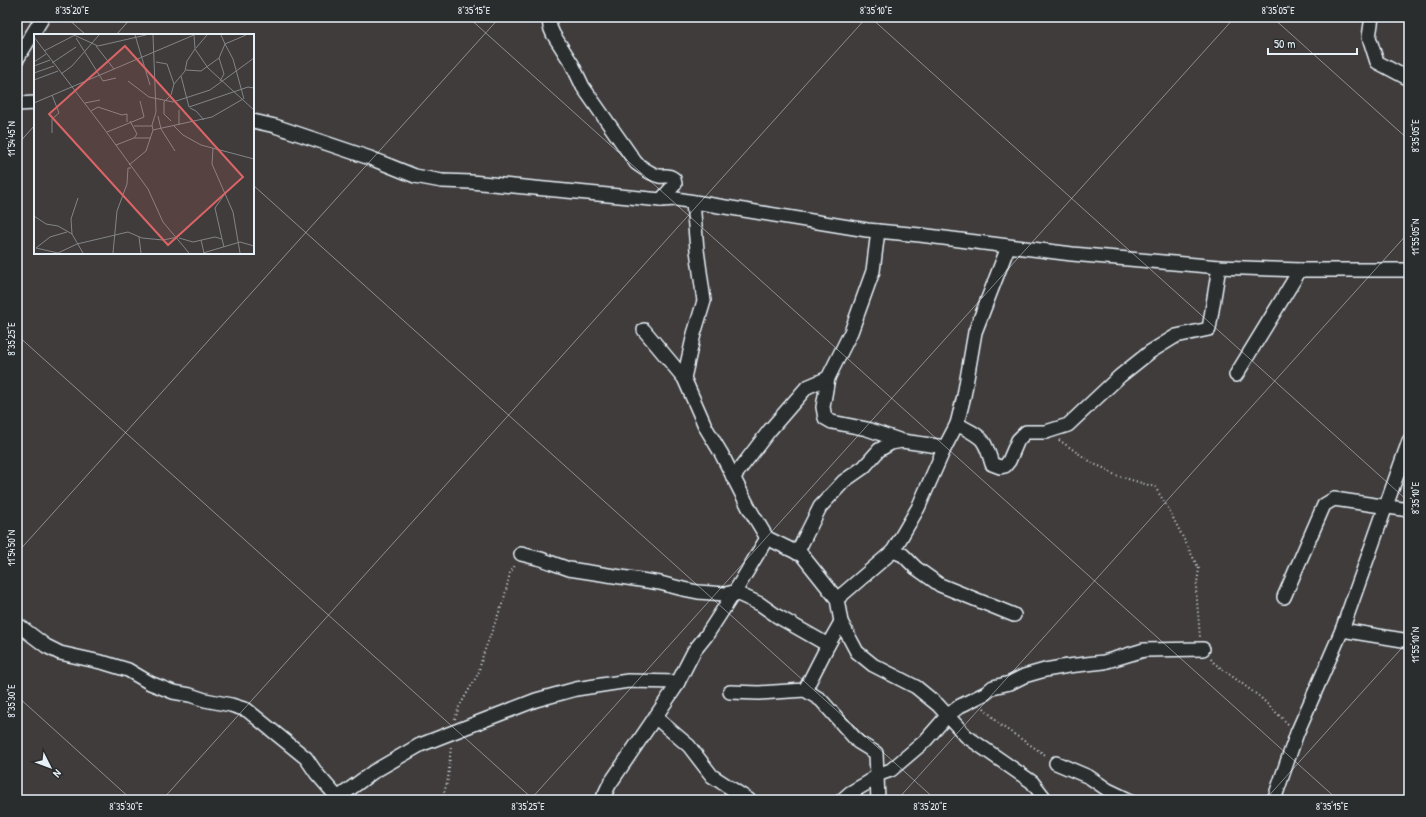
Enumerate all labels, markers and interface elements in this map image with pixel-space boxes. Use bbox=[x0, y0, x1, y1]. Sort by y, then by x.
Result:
text: 8°35'20"E bbox=[55, 4, 89, 17]
text: 8°35'15"E bbox=[458, 4, 491, 17]
text: 8°35'10"E bbox=[860, 4, 893, 17]
text: 8°35'05"E bbox=[1261, 4, 1295, 17]
scale bar bbox=[1268, 30, 1357, 56]
inset map bbox=[34, 34, 254, 254]
text: 50 m bbox=[1274, 35, 1295, 52]
text: 8°35'05"E bbox=[1409, 119, 1422, 153]
text: 11°54'45"N bbox=[5, 121, 18, 157]
text: 11°55'05"N bbox=[1409, 219, 1422, 255]
text: 8°35'25"E bbox=[5, 322, 18, 356]
text: 8°35'10"E bbox=[1409, 481, 1422, 514]
text: 11°54'50"N bbox=[5, 530, 18, 566]
text: 11°55'10"N bbox=[1409, 627, 1422, 663]
text: 8°35'30"E bbox=[5, 684, 18, 718]
north arrow bbox=[30, 747, 70, 787]
text: N bbox=[50, 767, 65, 781]
text: 8°35'30"E bbox=[109, 800, 143, 813]
text: 8°35'25"E bbox=[511, 800, 545, 813]
text: 8°35'20"E bbox=[913, 800, 947, 813]
text: 8°35'15"E bbox=[1316, 800, 1349, 813]

